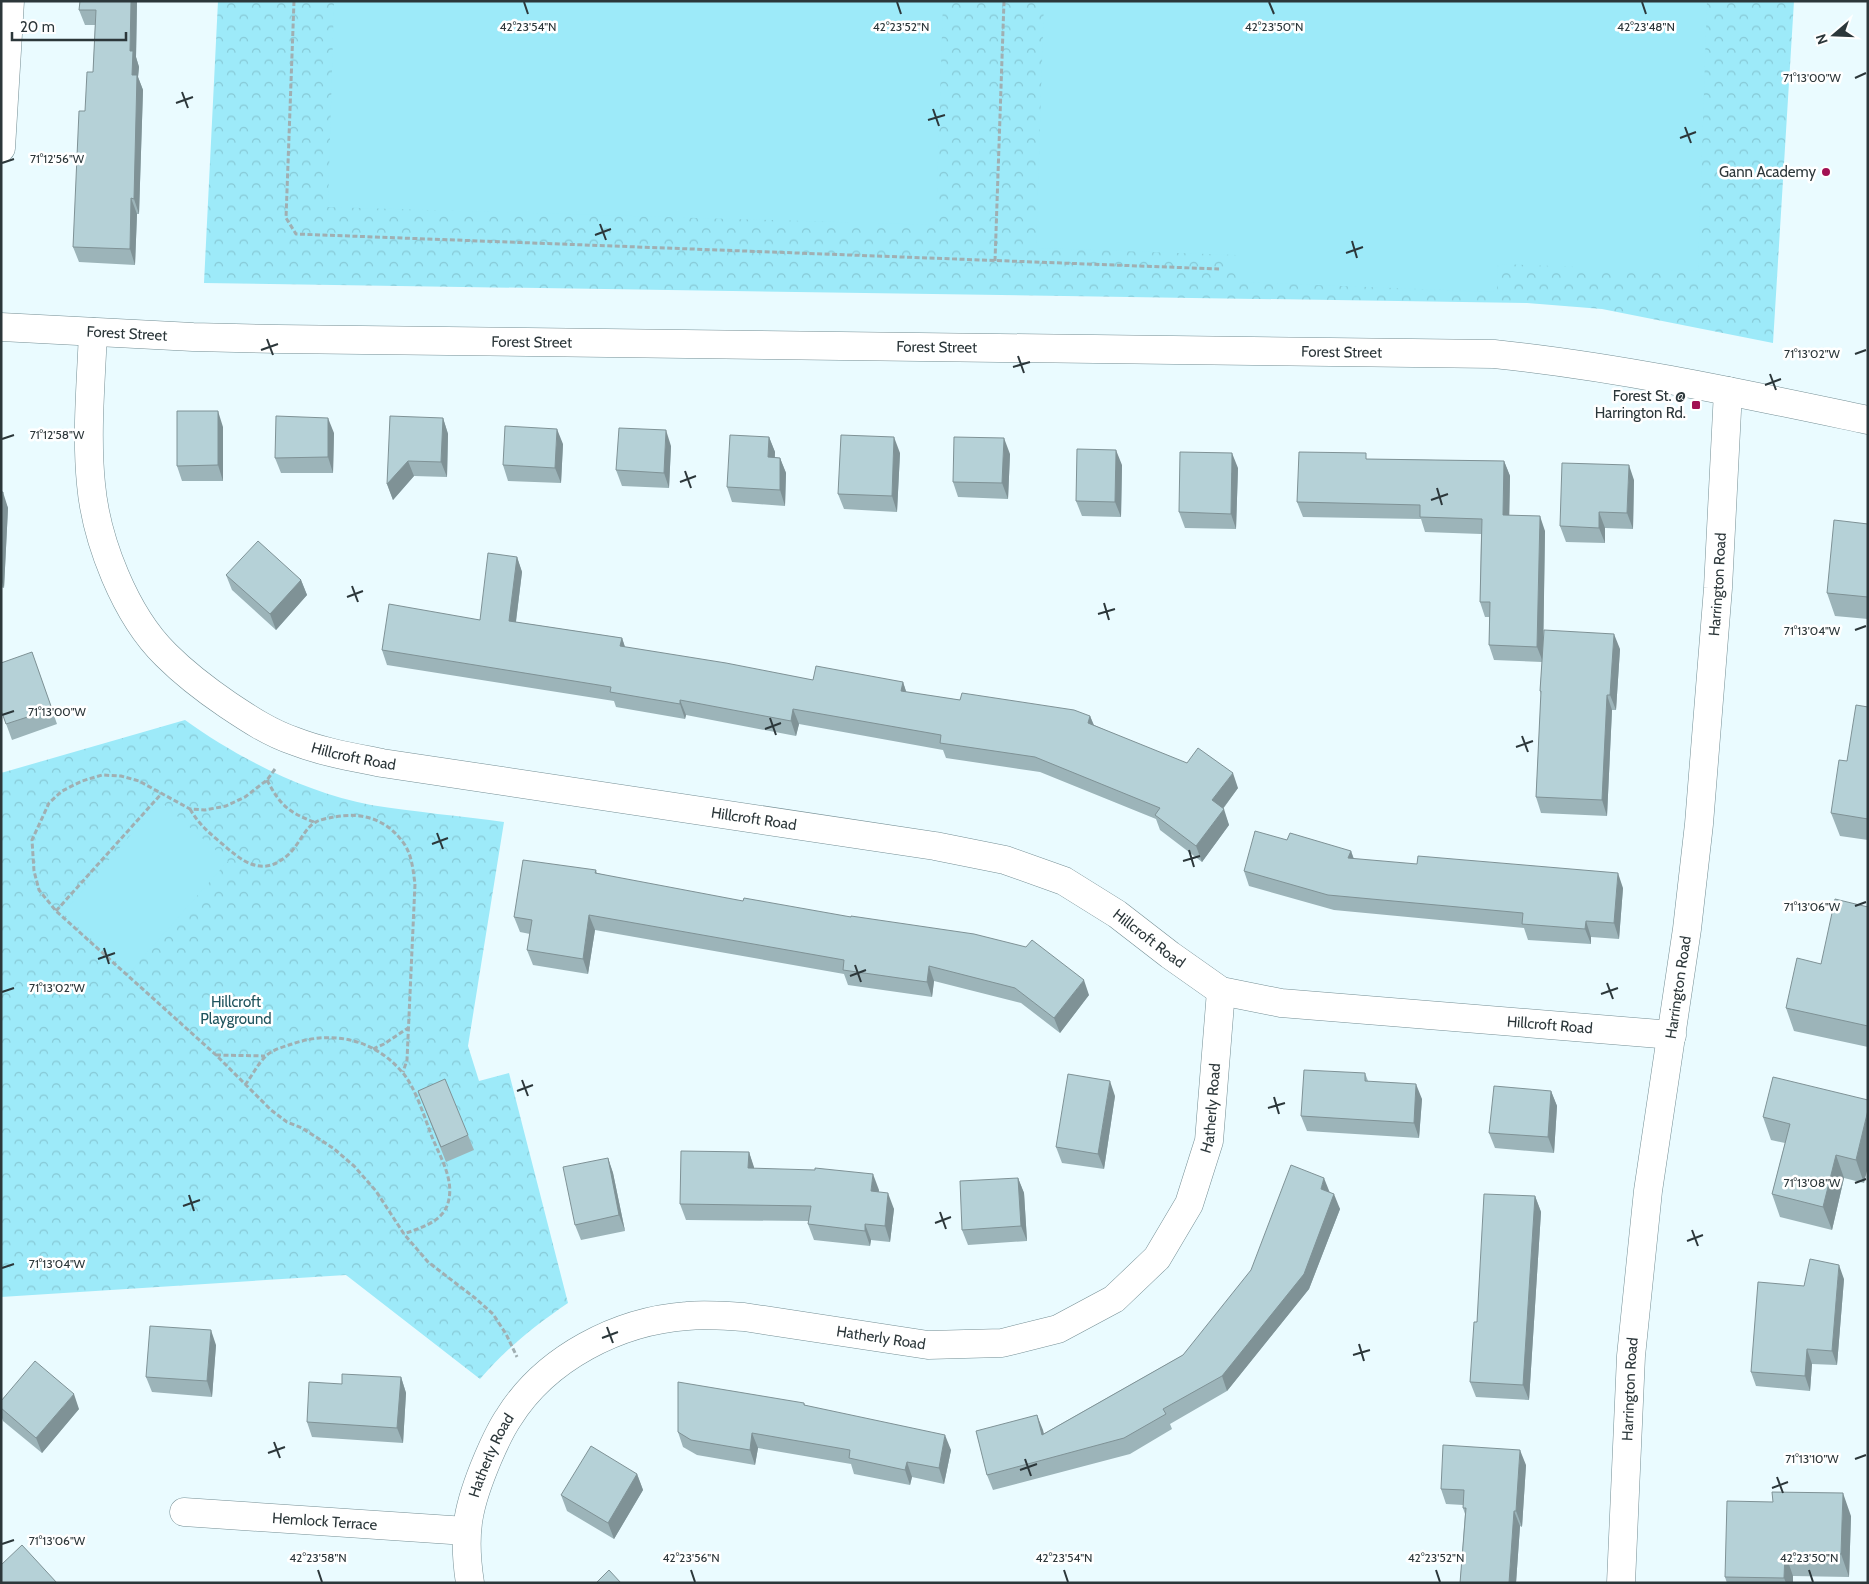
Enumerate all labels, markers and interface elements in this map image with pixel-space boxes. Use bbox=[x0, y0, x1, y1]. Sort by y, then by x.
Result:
scale bar bbox=[12, 10, 126, 42]
north arrow bbox=[1809, 10, 1859, 60]
text: 20 m bbox=[20, 18, 55, 36]
text: 42°23'54"N bbox=[499, 19, 557, 34]
text: 42°23'52"N bbox=[873, 19, 929, 34]
text: 42°23'50"N bbox=[1245, 19, 1303, 34]
text: 42°23'48"N bbox=[1617, 19, 1675, 34]
text: N bbox=[1812, 32, 1832, 47]
text: 71°13'00"W bbox=[1783, 70, 1842, 85]
text: 71°12'56"W bbox=[30, 151, 85, 166]
place label: Gann Academy bbox=[1719, 163, 1816, 181]
marker: Gann Academy bbox=[1820, 166, 1832, 178]
street label: Forest Street bbox=[86, 322, 168, 345]
street label: Forest Street bbox=[491, 333, 572, 352]
street label: Forest Street bbox=[896, 338, 977, 357]
street label: Forest Street bbox=[1301, 343, 1382, 362]
text: 71°13'02"W bbox=[1784, 346, 1841, 361]
place label: Forest St. @ Harrington Rd. bbox=[1595, 387, 1686, 422]
marker: Forest St. @ Harrington Rd. bbox=[1690, 399, 1702, 411]
text: 71°12'58"W bbox=[30, 427, 85, 442]
street label: Harrington Road bbox=[1705, 532, 1730, 637]
text: 71°13'04"W bbox=[1784, 623, 1841, 638]
text: 71°13'00"W bbox=[28, 704, 87, 719]
street label: Hillcroft Road bbox=[309, 739, 397, 774]
street label: Hillcroft Road bbox=[710, 804, 798, 834]
text: 71°13'06"W bbox=[1784, 899, 1841, 914]
street label: Hillcroft Road bbox=[1109, 905, 1189, 972]
street label: Harrington Road bbox=[1662, 935, 1695, 1040]
text: 71°13'02"W bbox=[29, 980, 86, 995]
park label: Hillcroft Playground bbox=[200, 993, 272, 1028]
street label: Hillcroft Road bbox=[1506, 1013, 1593, 1037]
street label: Hatherly Road bbox=[1197, 1063, 1224, 1155]
text: 71°13'08"W bbox=[1784, 1175, 1841, 1190]
text: 71°13'04"W bbox=[29, 1256, 86, 1271]
street label: Hatherly Road bbox=[835, 1322, 927, 1354]
street label: Harrington Road bbox=[1618, 1337, 1642, 1441]
street label: Hatherly Road bbox=[465, 1410, 518, 1500]
text: 71°13'10"W bbox=[1785, 1451, 1839, 1466]
street label: Hemlock Terrace bbox=[272, 1509, 378, 1534]
text: 71°13'06"W bbox=[29, 1533, 86, 1548]
text: 42°23'58"N bbox=[289, 1550, 347, 1565]
text: 42°23'56"N bbox=[662, 1550, 720, 1565]
text: 42°23'54"N bbox=[1035, 1550, 1093, 1565]
text: 42°23'52"N bbox=[1408, 1550, 1464, 1565]
text: 42°23'50"N bbox=[1780, 1550, 1838, 1565]

